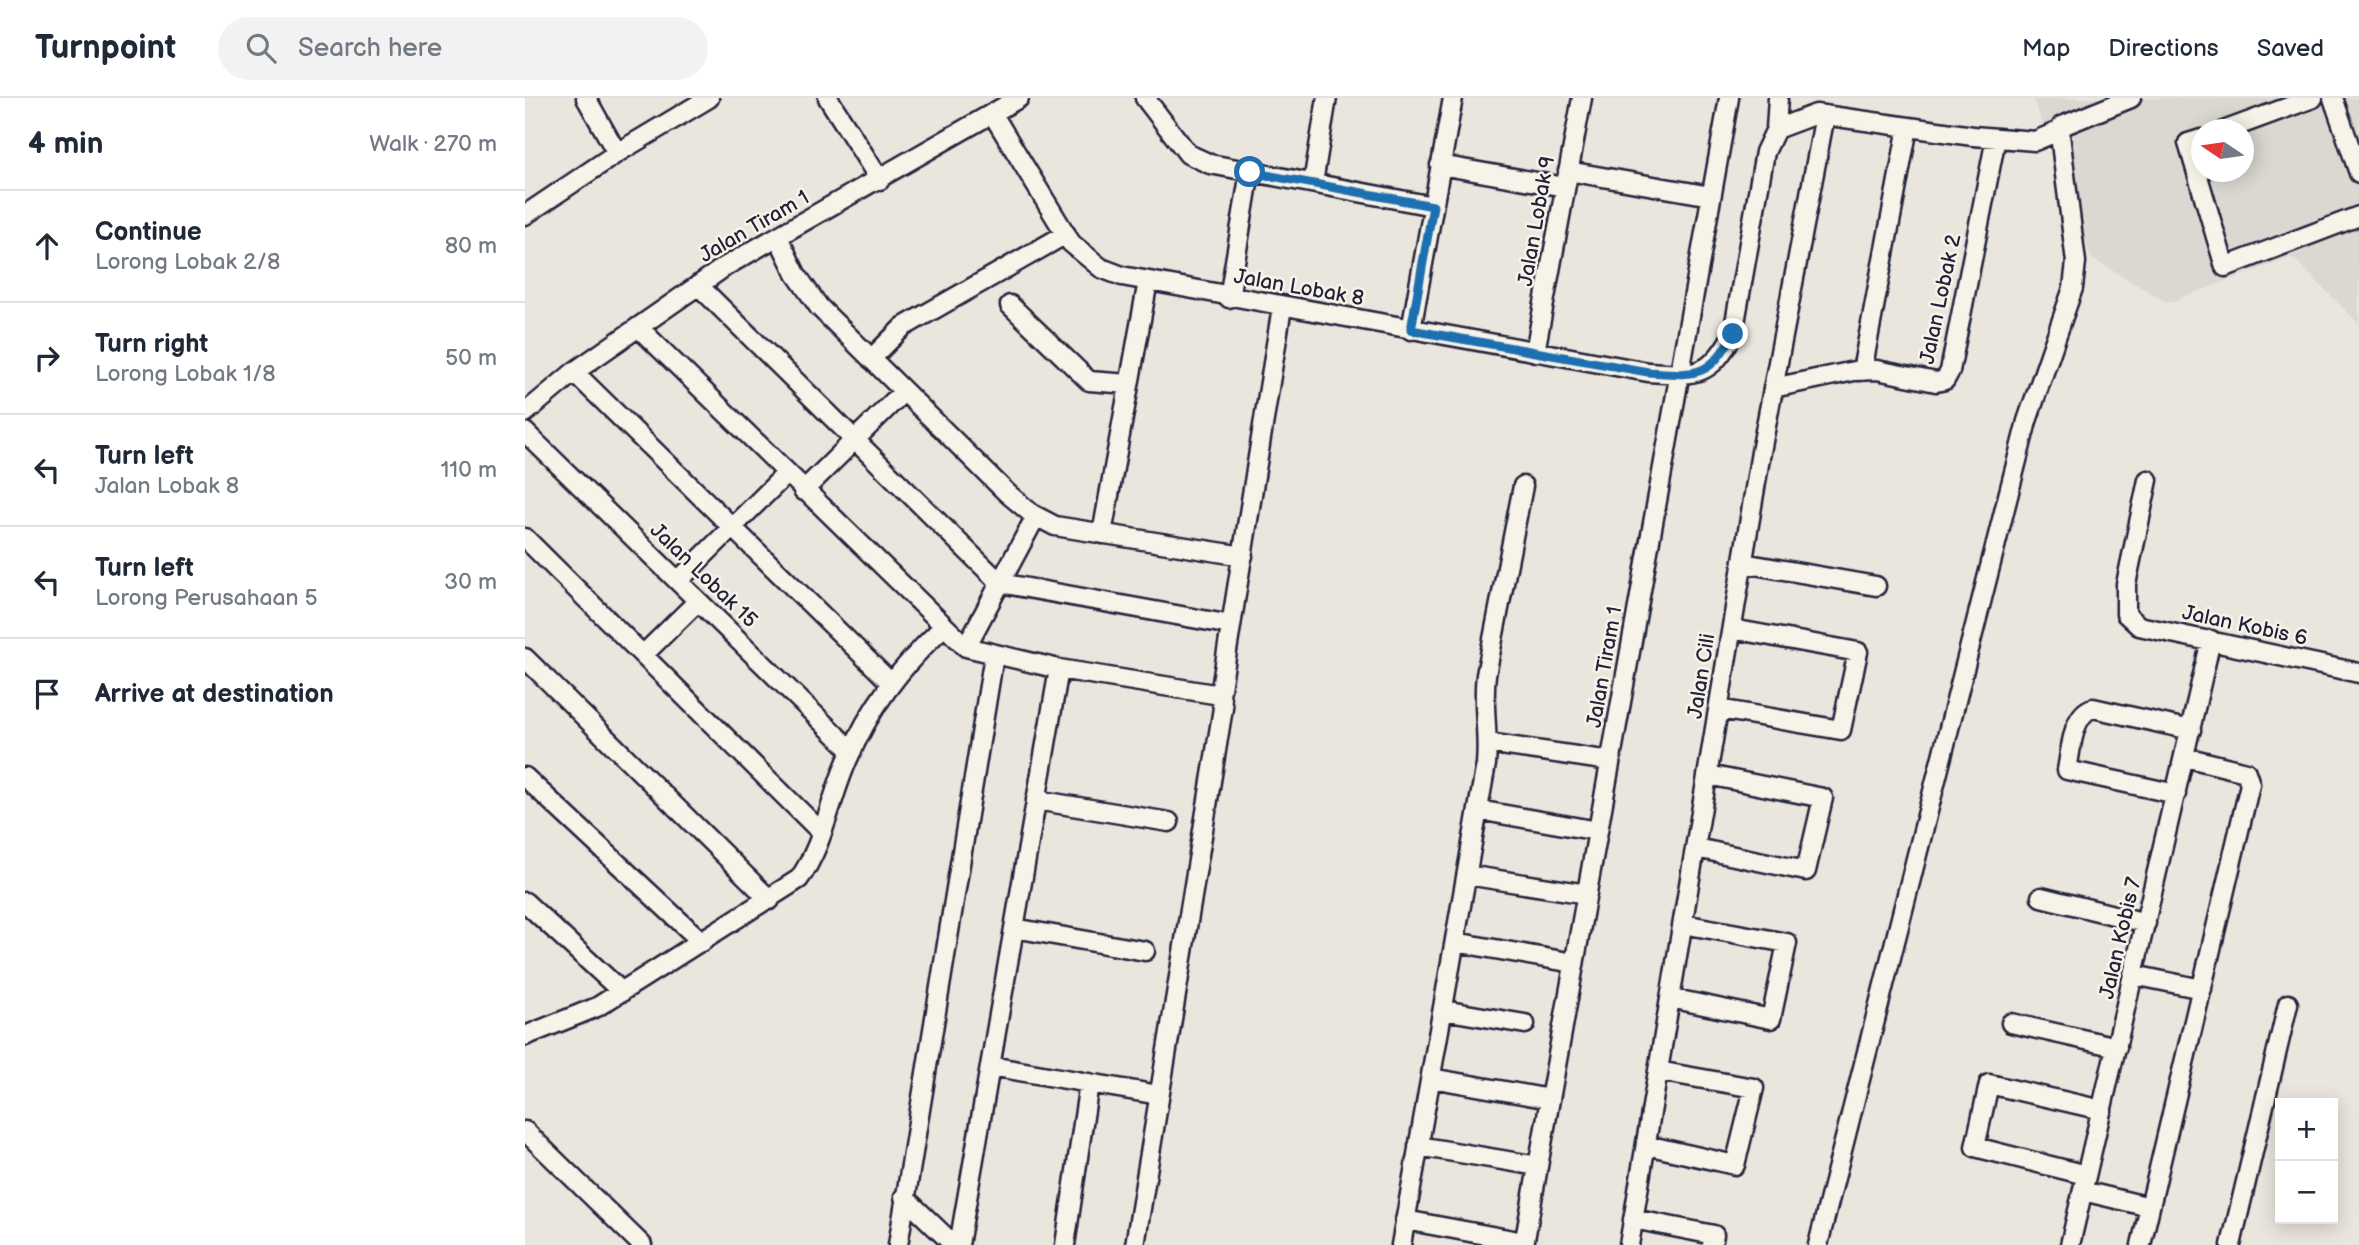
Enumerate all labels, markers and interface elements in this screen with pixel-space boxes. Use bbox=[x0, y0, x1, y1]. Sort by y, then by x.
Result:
search box bbox=[218, 17, 708, 80]
text: Turnpoint bbox=[35, 28, 176, 68]
icon: search bbox=[242, 29, 280, 67]
text: Search here bbox=[298, 33, 442, 64]
text: Map bbox=[2022, 34, 2070, 63]
text: Directions bbox=[2108, 34, 2219, 63]
text: Saved bbox=[2257, 34, 2324, 63]
north arrow bbox=[2191, 119, 2254, 182]
text: 4 min bbox=[28, 126, 103, 162]
text: Walk · 270 m bbox=[369, 130, 497, 158]
street label: Jalan Lobak 9 bbox=[1513, 154, 1560, 288]
route start bbox=[1234, 156, 1265, 187]
street label: Jalan Tiram 1 bbox=[695, 185, 814, 268]
text: Continue bbox=[95, 217, 202, 248]
icon: ahead bbox=[28, 227, 66, 265]
street label: Jalan Lobak 2 bbox=[1915, 231, 1967, 366]
text: 80 m bbox=[445, 232, 497, 260]
text: Lorong Lobak 2/8 bbox=[95, 248, 280, 276]
street label: Jalan Lobak 8 bbox=[1232, 264, 1366, 311]
route end bbox=[1717, 318, 1748, 349]
text: Turn right bbox=[95, 329, 208, 360]
icon: right bbox=[28, 339, 66, 377]
text: 50 m bbox=[445, 344, 497, 372]
text: Lorong Lobak 1/8 bbox=[95, 360, 276, 388]
text: Turn left bbox=[95, 441, 194, 472]
icon: left bbox=[28, 451, 66, 489]
text: 110 m bbox=[440, 456, 497, 484]
text: Jalan Lobak 8 bbox=[95, 472, 239, 500]
street label: Jalan Lobak 15 bbox=[645, 518, 763, 633]
text: Turn left bbox=[95, 553, 194, 584]
icon: left bbox=[28, 563, 66, 601]
text: 30 m bbox=[444, 568, 497, 596]
text: Lorong Perusahaan 5 bbox=[95, 584, 318, 612]
street label: Jalan Kobis 6 bbox=[2180, 600, 2310, 651]
street label: Jalan Tiram 1 bbox=[1582, 605, 1627, 730]
street label: Jalan Cili bbox=[1682, 632, 1721, 720]
icon: arrive bbox=[28, 675, 66, 713]
text: Arrive at destination bbox=[95, 679, 334, 710]
street label: Jalan Kobis 7 bbox=[2094, 874, 2147, 1001]
map controls bbox=[2275, 1098, 2338, 1224]
button: + bbox=[2275, 1098, 2338, 1161]
button: − bbox=[2275, 1161, 2338, 1224]

